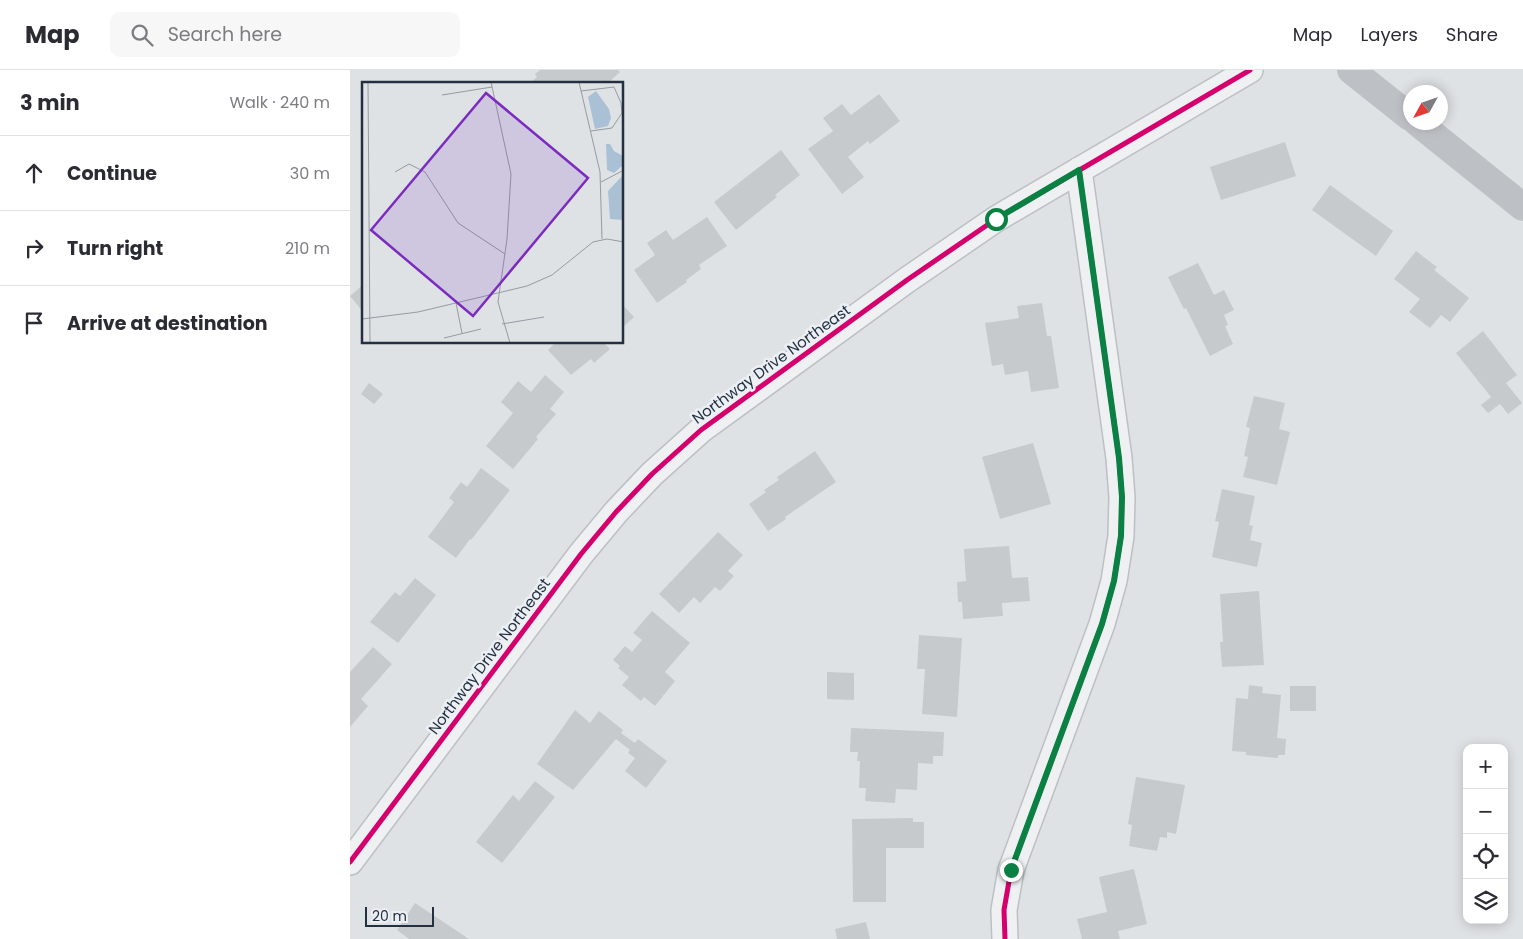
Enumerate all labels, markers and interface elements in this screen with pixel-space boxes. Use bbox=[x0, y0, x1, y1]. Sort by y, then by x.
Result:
search box bbox=[110, 12, 460, 57]
text: Map bbox=[25, 18, 80, 51]
icon: search bbox=[128, 21, 156, 49]
text: Search here bbox=[168, 21, 282, 48]
text: Map bbox=[1293, 22, 1333, 47]
text: Layers bbox=[1361, 22, 1418, 47]
text: Share bbox=[1446, 22, 1498, 47]
inset map bbox=[362, 82, 624, 344]
north arrow bbox=[1403, 85, 1448, 130]
text: 3 min bbox=[20, 88, 80, 117]
text: Walk · 240 m bbox=[229, 91, 330, 114]
icon: ahead bbox=[20, 159, 48, 187]
text: Continue bbox=[67, 160, 157, 187]
text: 30 m bbox=[290, 162, 330, 185]
route start bbox=[985, 208, 1008, 231]
icon: right bbox=[20, 234, 48, 262]
text: Turn right bbox=[67, 235, 163, 262]
text: 210 m bbox=[285, 237, 330, 260]
street label: Northway Drive Northeast bbox=[688, 299, 854, 429]
icon: arrive bbox=[20, 309, 48, 337]
text: Arrive at destination bbox=[67, 310, 268, 337]
street label: Northway Drive Northeast bbox=[423, 573, 555, 739]
map controls bbox=[1463, 744, 1508, 924]
button: + bbox=[1463, 744, 1508, 789]
button: − bbox=[1463, 789, 1508, 834]
button: locate bbox=[1463, 834, 1508, 879]
route end bbox=[1000, 859, 1023, 882]
button: layers bbox=[1463, 879, 1508, 924]
scale bar bbox=[365, 904, 434, 927]
text: 20 m bbox=[372, 906, 407, 926]

